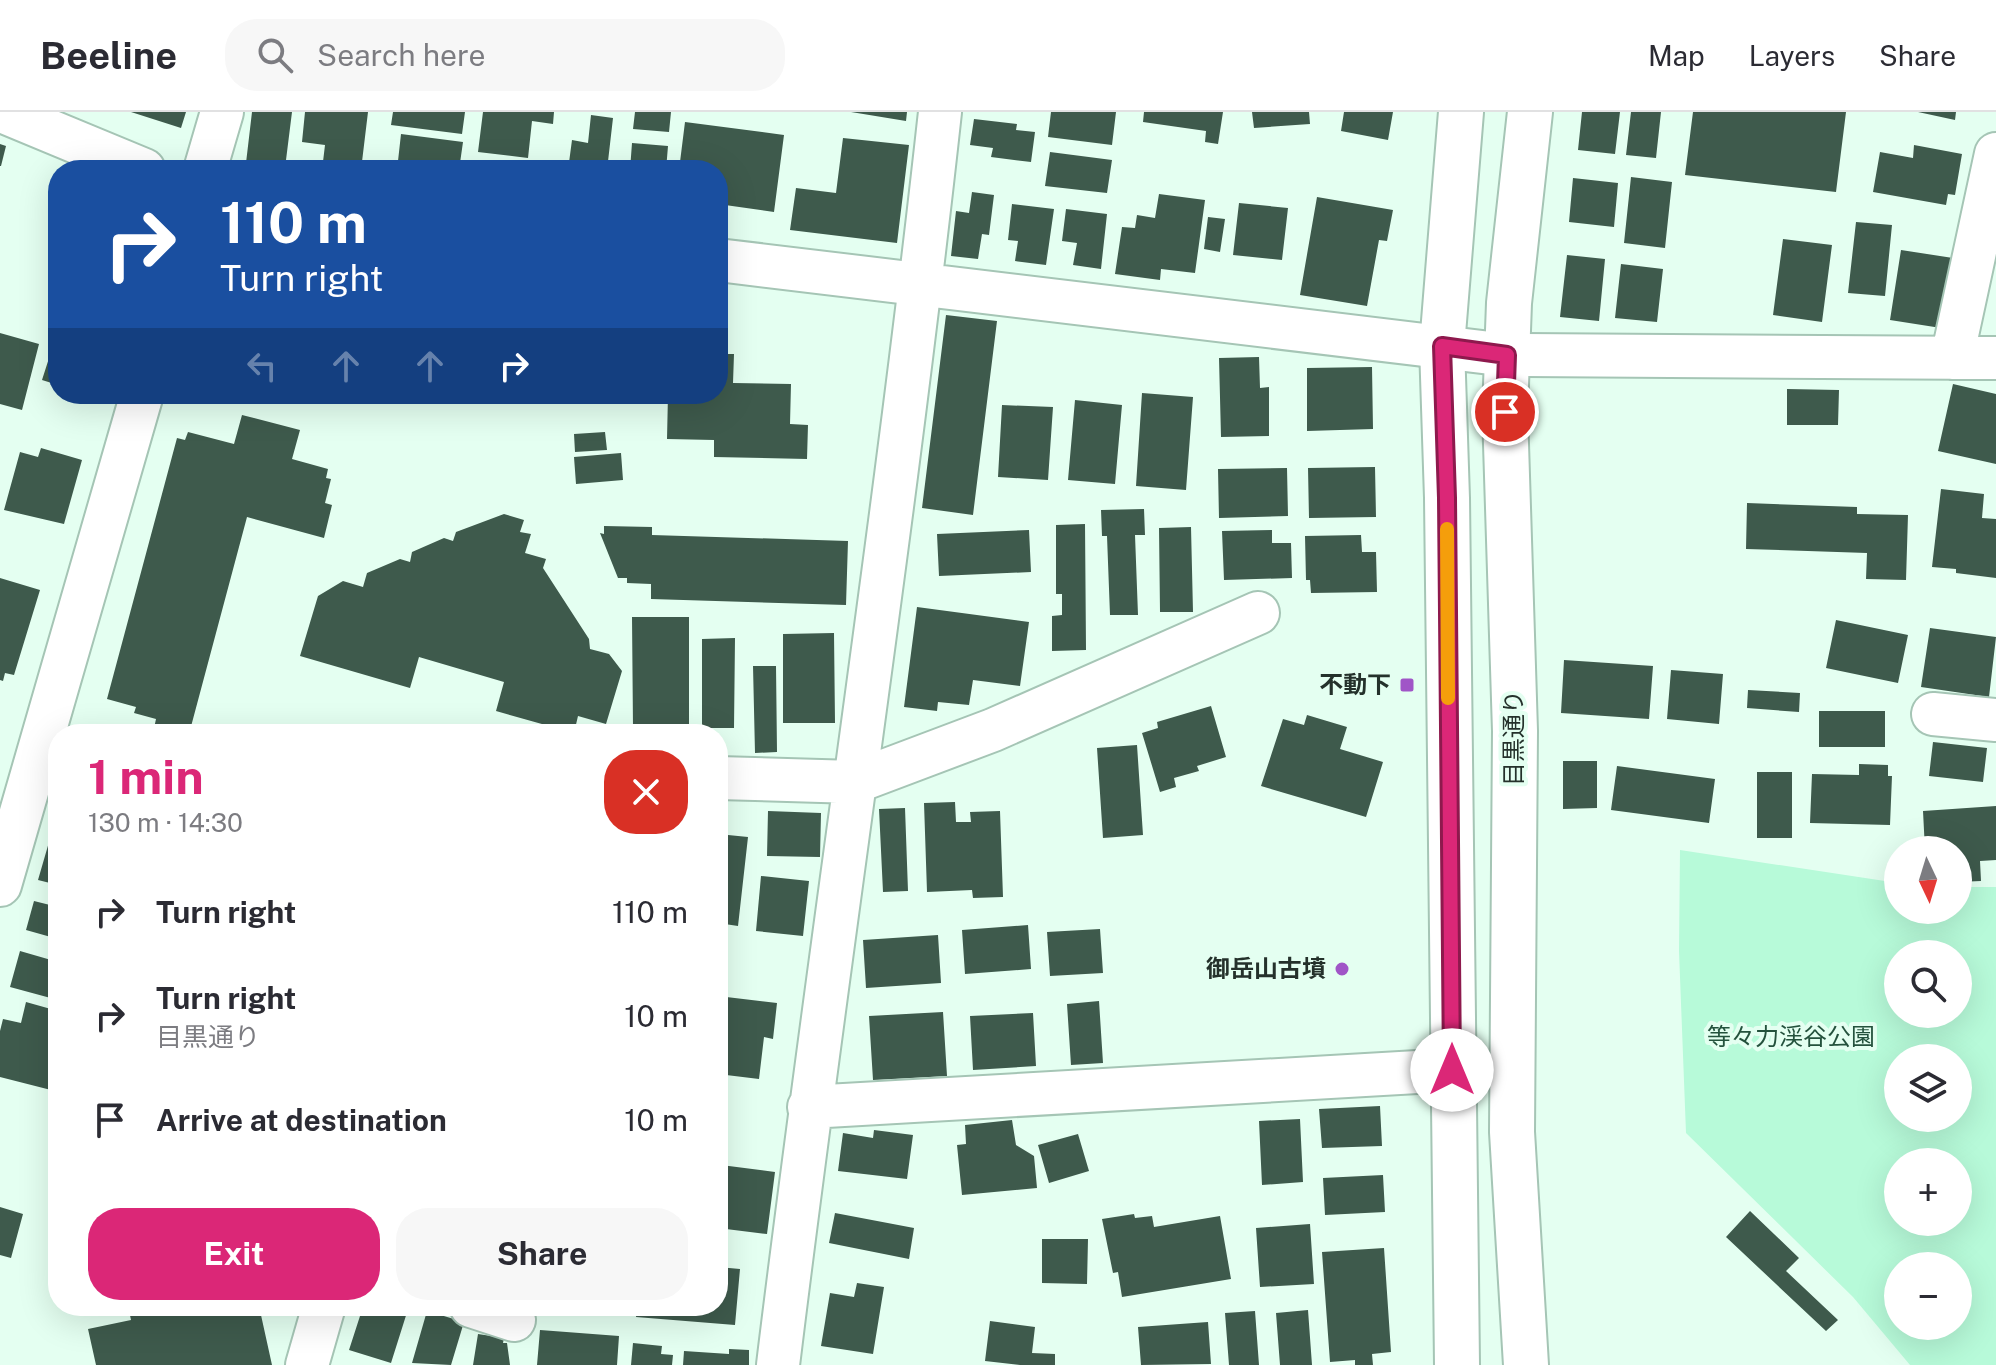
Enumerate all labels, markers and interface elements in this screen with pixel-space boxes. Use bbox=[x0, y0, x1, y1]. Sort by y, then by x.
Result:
search box bbox=[225, 19, 785, 91]
text: Beeline bbox=[40, 33, 177, 78]
icon: search bbox=[253, 33, 297, 77]
text: Search here bbox=[317, 37, 486, 73]
text: Map bbox=[1648, 39, 1705, 72]
text: Layers bbox=[1749, 39, 1835, 72]
text: Share bbox=[1879, 39, 1956, 72]
text: 110 m bbox=[220, 190, 367, 256]
icon: right bbox=[88, 192, 192, 296]
text: Turn right bbox=[220, 257, 383, 299]
icon: left bbox=[240, 344, 284, 388]
icon: ahead bbox=[324, 344, 368, 388]
icon: ahead bbox=[408, 344, 452, 388]
icon: right bbox=[492, 344, 536, 388]
pin bbox=[1471, 378, 1539, 446]
icon: arrive bbox=[1483, 390, 1527, 434]
place label: 不動下 bbox=[1319, 670, 1391, 698]
marker: 不動下 bbox=[1398, 676, 1416, 694]
street label: 目黒通り bbox=[1499, 690, 1527, 786]
text: 1 min bbox=[88, 748, 204, 805]
button: close bbox=[604, 750, 688, 834]
text: 130 m · 14:30 bbox=[88, 807, 243, 838]
north arrow bbox=[1884, 836, 1972, 924]
map controls bbox=[1884, 836, 1972, 1340]
icon: right bbox=[88, 890, 132, 934]
text: Turn right bbox=[156, 894, 296, 930]
text: 110 m bbox=[612, 894, 688, 930]
button: search bbox=[1884, 940, 1972, 1028]
place label: 御岳山古墳 bbox=[1206, 954, 1326, 982]
marker: 御岳山古墳 bbox=[1333, 960, 1351, 978]
text: Turn right bbox=[156, 980, 296, 1016]
icon: right bbox=[88, 994, 132, 1038]
text: 10 m bbox=[624, 998, 688, 1034]
text: 目黒通り bbox=[156, 1021, 260, 1052]
park label: 等々力渓谷公園 bbox=[1707, 1022, 1875, 1050]
position arrow bbox=[1410, 1028, 1494, 1112]
button: layers bbox=[1884, 1044, 1972, 1132]
icon: arrive bbox=[88, 1098, 132, 1142]
text: Arrive at destination bbox=[156, 1102, 447, 1138]
text: 10 m bbox=[624, 1102, 688, 1138]
button: + bbox=[1884, 1148, 1972, 1236]
button: Exit bbox=[88, 1208, 380, 1300]
button: Share bbox=[396, 1208, 688, 1300]
button: − bbox=[1884, 1252, 1972, 1340]

